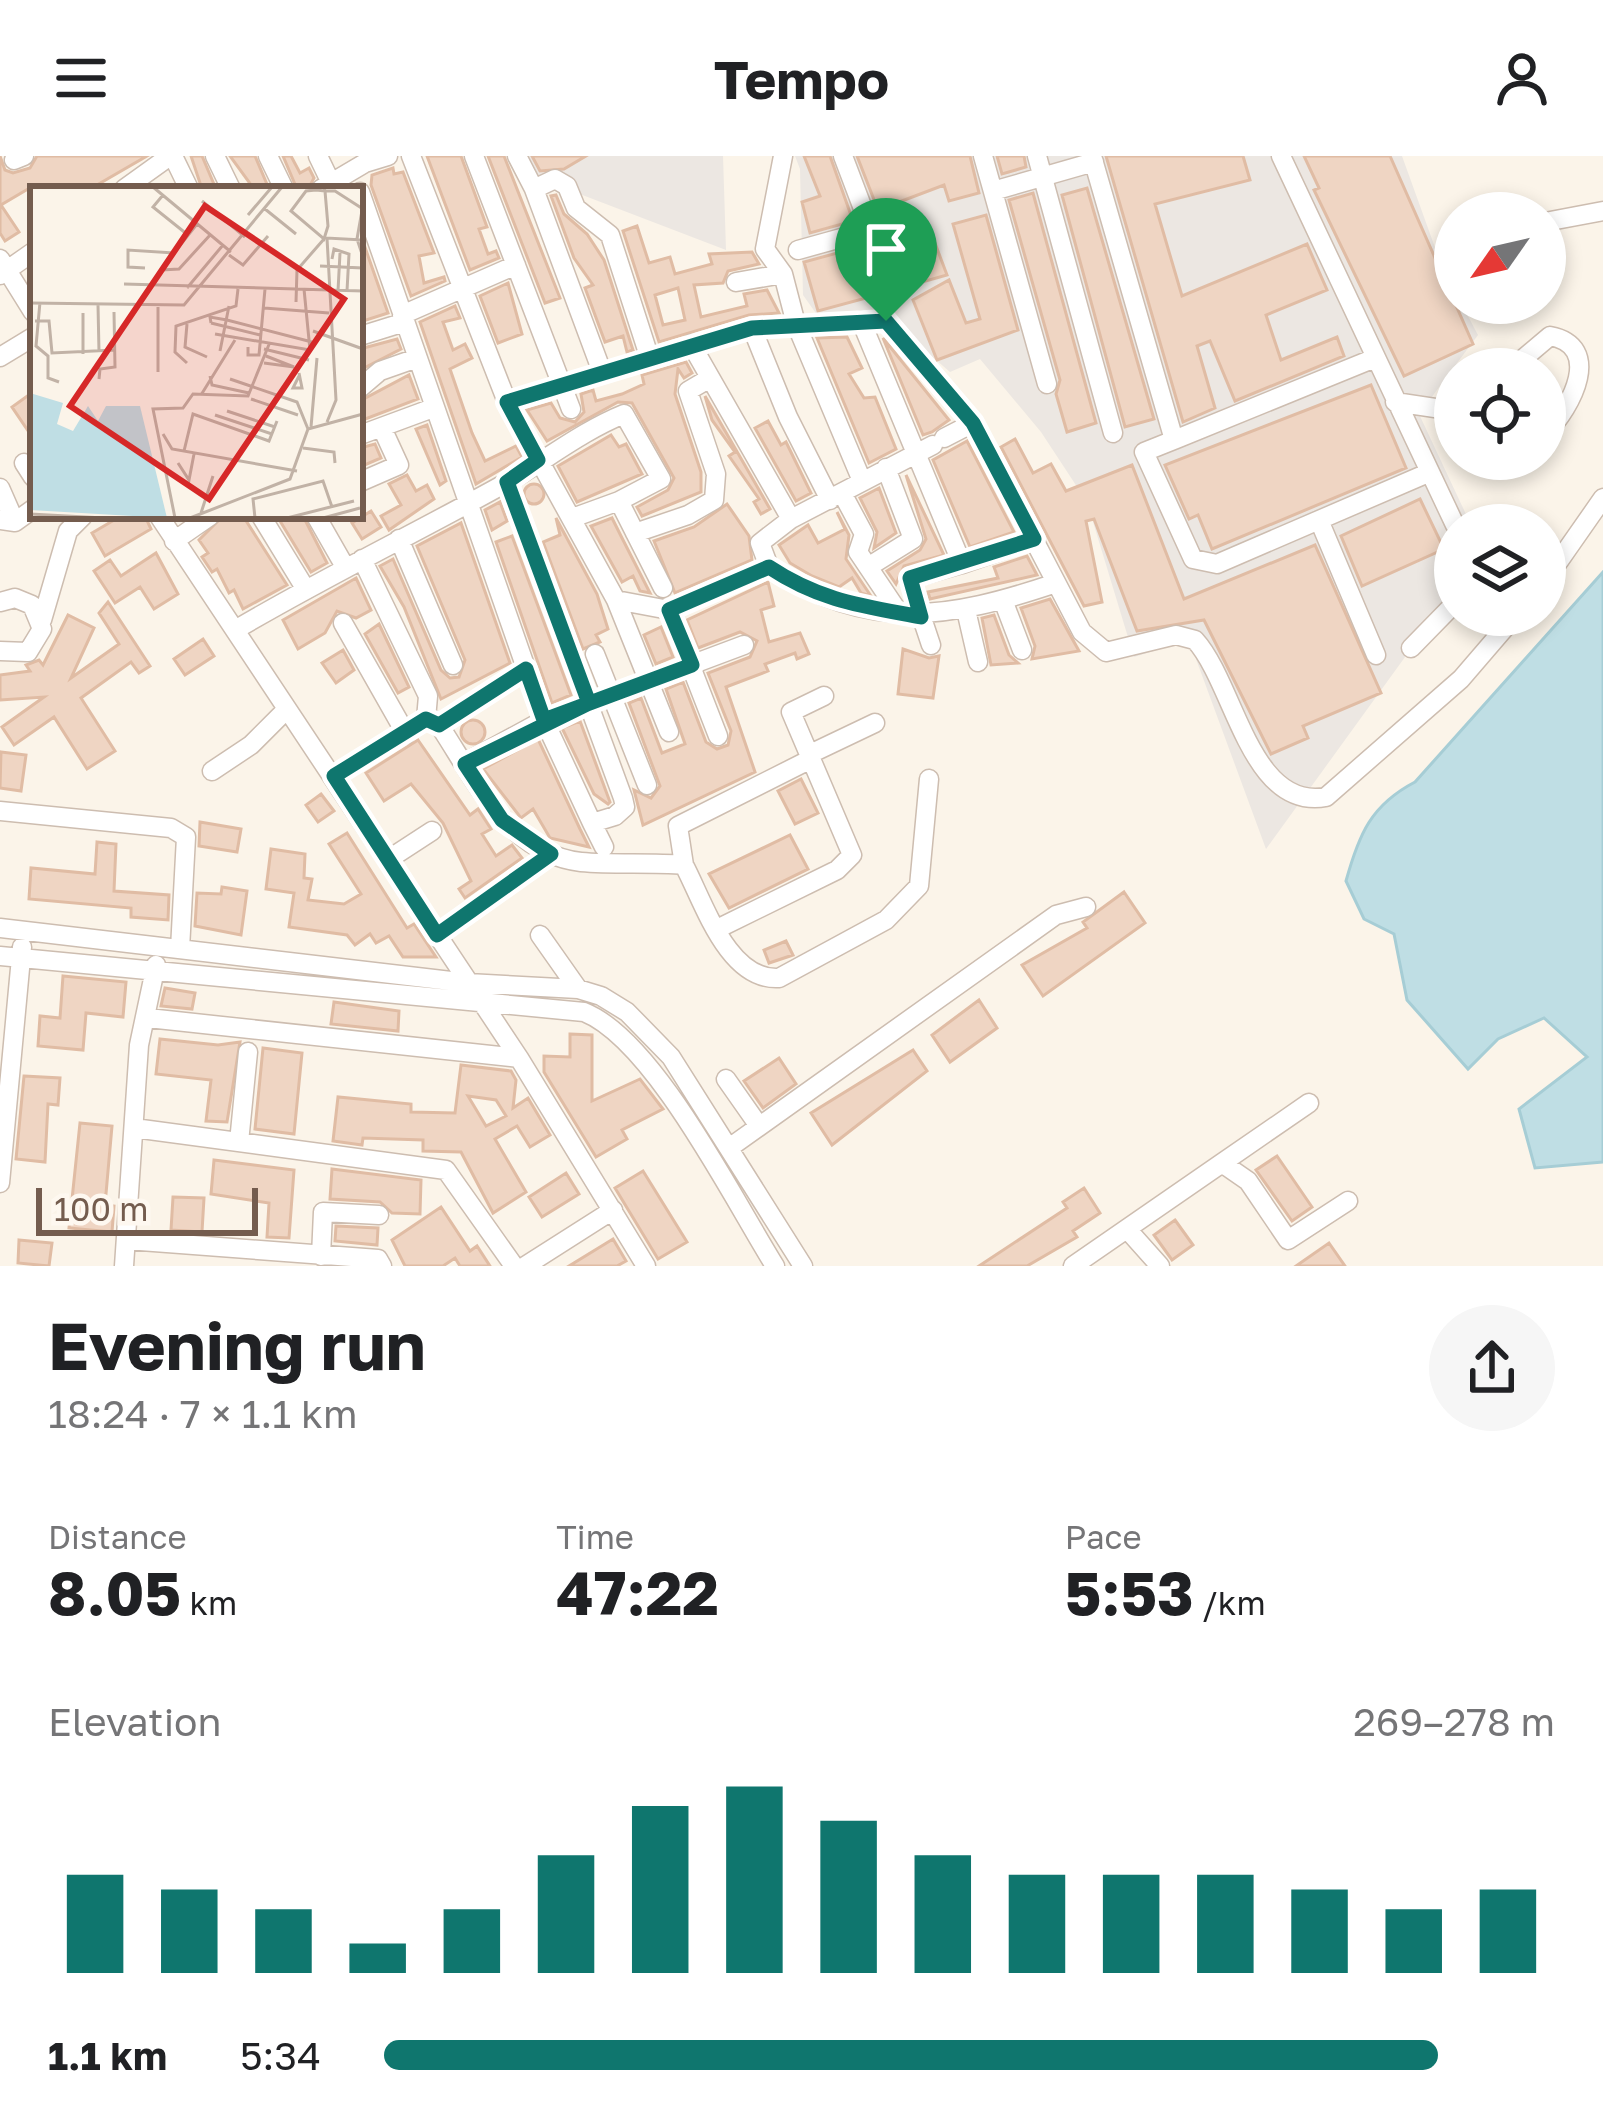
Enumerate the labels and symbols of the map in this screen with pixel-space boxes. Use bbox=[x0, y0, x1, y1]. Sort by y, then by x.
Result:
inset map bbox=[30, 186, 363, 519]
north arrow bbox=[1434, 192, 1566, 324]
pin bbox=[835, 198, 937, 321]
scale bar bbox=[36, 1182, 258, 1235]

